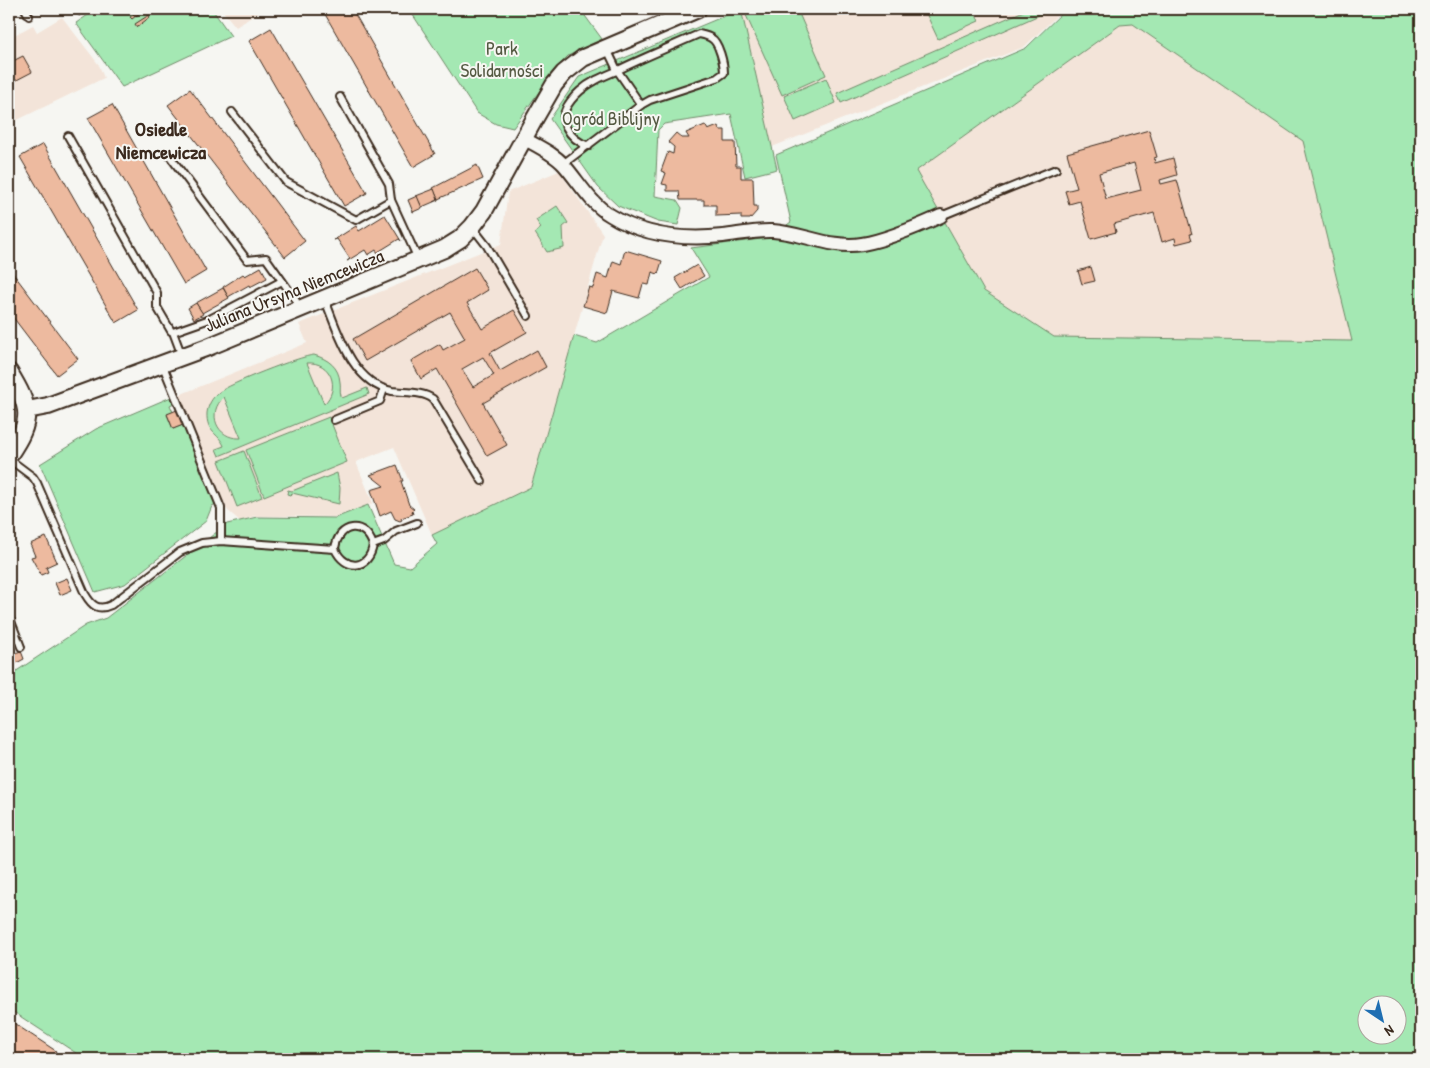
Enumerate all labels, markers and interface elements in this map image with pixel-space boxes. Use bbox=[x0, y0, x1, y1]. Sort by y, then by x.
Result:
park label: Park Solidarności bbox=[460, 35, 544, 83]
park label: Ogród Biblijny bbox=[562, 105, 660, 131]
district label: Osiedle Niemcewicza bbox=[116, 115, 206, 165]
street label: Juliana Ursyna Niemcewicza bbox=[201, 242, 388, 338]
north arrow bbox=[1358, 996, 1408, 1046]
text: N bbox=[1381, 1021, 1398, 1041]

